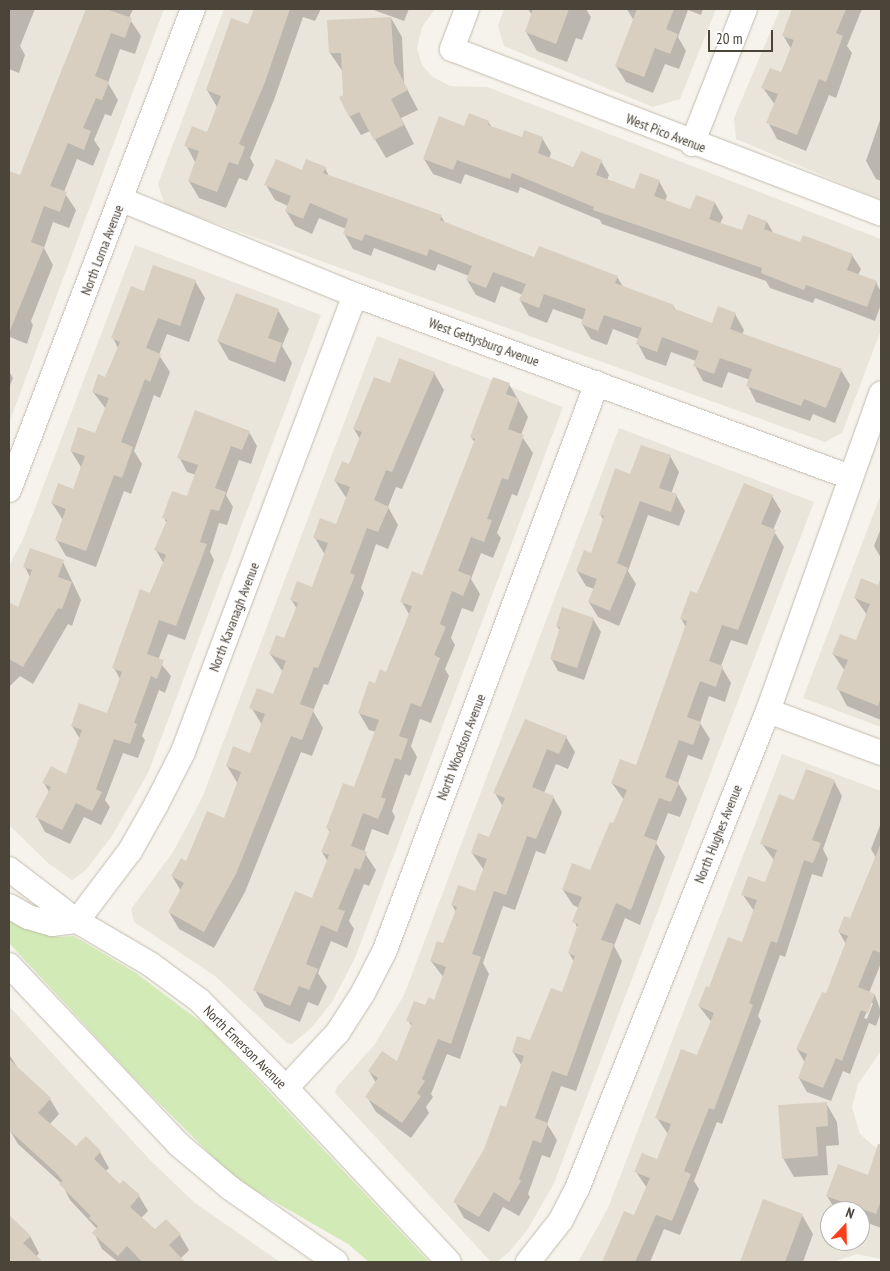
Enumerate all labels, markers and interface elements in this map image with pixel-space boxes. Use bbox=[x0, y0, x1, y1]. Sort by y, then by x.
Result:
scale bar bbox=[710, 20, 775, 52]
text: 20 m bbox=[716, 29, 742, 48]
street label: West Pico Avenue bbox=[623, 110, 709, 156]
street label: North Lorna Avenue bbox=[77, 202, 127, 298]
street label: West Gettysburg Avenue bbox=[426, 314, 542, 370]
street label: North Kavanagh Avenue bbox=[205, 560, 263, 674]
street label: North Woodson Avenue bbox=[433, 691, 489, 803]
street label: North Hughes Avenue bbox=[690, 782, 746, 886]
street label: North Emerson Avenue bbox=[200, 1002, 290, 1092]
north arrow bbox=[820, 1201, 870, 1251]
text: N bbox=[843, 1203, 857, 1223]

